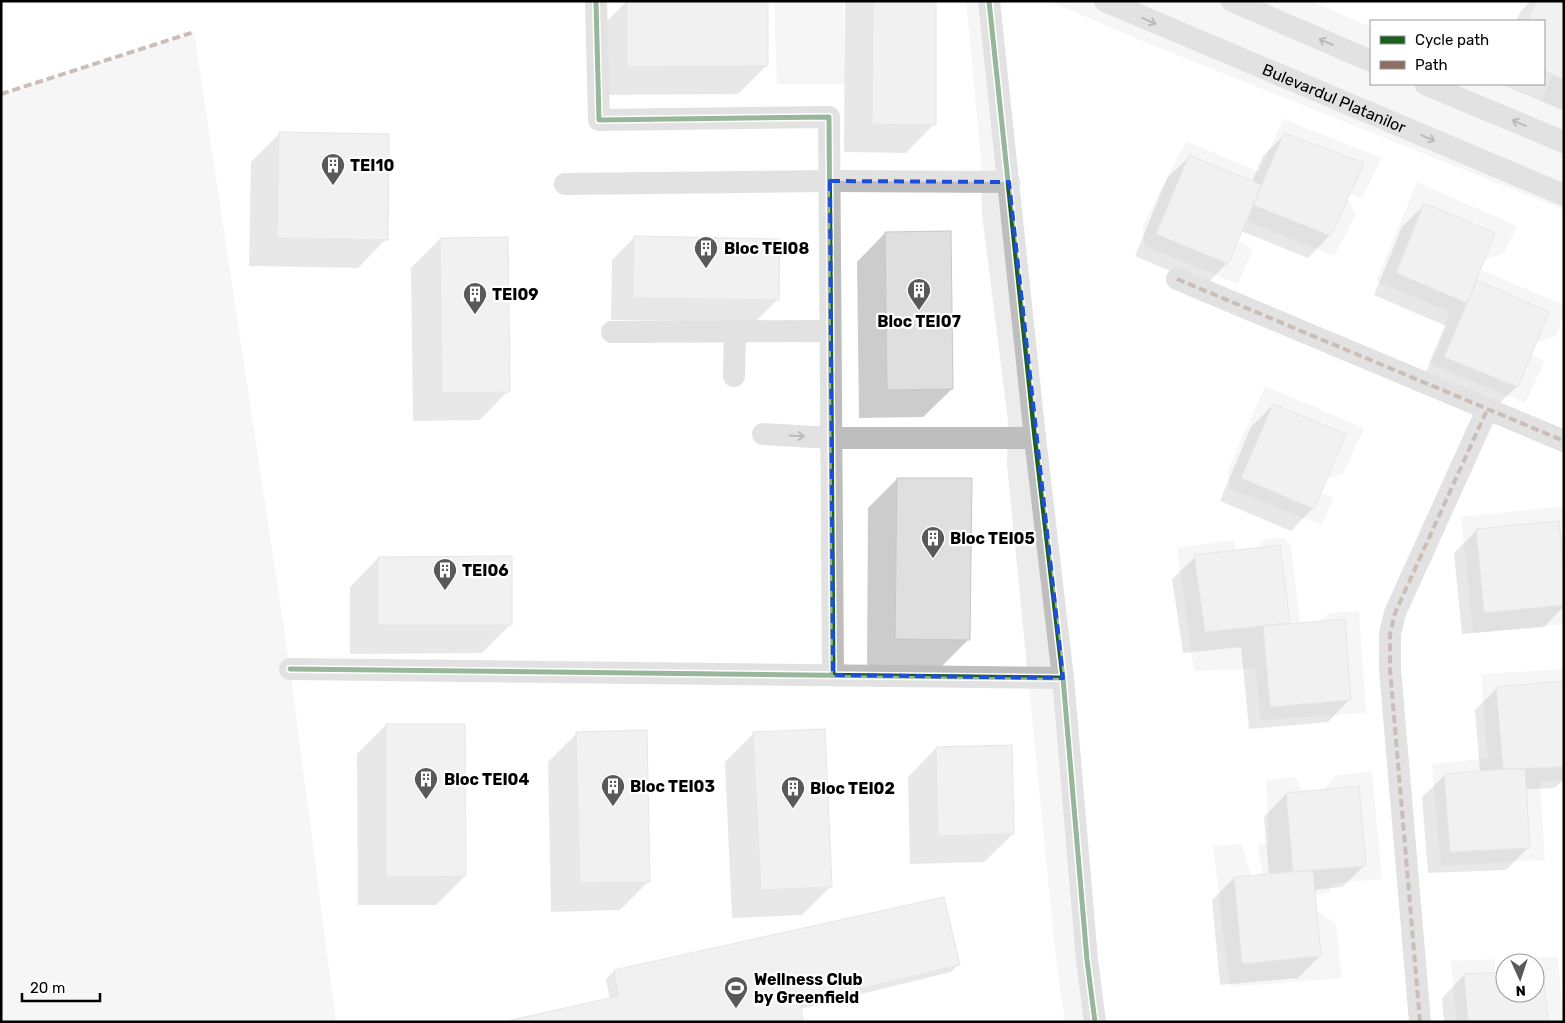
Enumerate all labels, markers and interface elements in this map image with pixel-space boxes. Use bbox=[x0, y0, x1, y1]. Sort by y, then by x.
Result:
one-way arrow bbox=[1141, 17, 1156, 27]
legend bbox=[1370, 20, 1545, 85]
text: Cycle path bbox=[1415, 31, 1489, 49]
one-way arrow bbox=[1319, 36, 1334, 46]
text: Path bbox=[1415, 56, 1448, 74]
street label: Bulevardul Platanilor bbox=[1260, 60, 1409, 137]
one-way arrow bbox=[1512, 118, 1527, 127]
one-way arrow bbox=[1420, 134, 1435, 144]
building icon: TEI10 bbox=[320, 152, 346, 186]
place label: TEI10 bbox=[350, 156, 394, 175]
building icon: Bloc TEI08 bbox=[693, 235, 719, 269]
place label: Bloc TEI08 bbox=[724, 239, 809, 258]
building icon: Bloc TEI07 bbox=[906, 277, 932, 311]
building icon: TEI09 bbox=[462, 281, 488, 315]
place label: TEI09 bbox=[492, 285, 539, 304]
place label: Bloc TEI07 bbox=[877, 312, 961, 331]
one-way arrow bbox=[789, 432, 805, 441]
building icon: Bloc TEI05 bbox=[920, 525, 946, 559]
place label: Bloc TEI05 bbox=[950, 529, 1035, 548]
building icon: TEI06 bbox=[432, 557, 458, 591]
place label: TEI06 bbox=[462, 561, 509, 580]
building icon: Bloc TEI04 bbox=[413, 766, 439, 800]
place label: Bloc TEI04 bbox=[444, 770, 529, 789]
building icon: Bloc TEI03 bbox=[600, 773, 626, 807]
building icon: Bloc TEI02 bbox=[780, 775, 806, 809]
place label: Bloc TEI03 bbox=[630, 777, 715, 796]
place label: Bloc TEI02 bbox=[810, 779, 895, 798]
north arrow bbox=[1495, 953, 1545, 1003]
scale bar bbox=[22, 970, 100, 1002]
place label: Wellness Club by Greenfield bbox=[754, 970, 863, 1007]
sports icon: Wellness Club by Greenfield bbox=[723, 975, 749, 1009]
text: 20 m bbox=[30, 979, 65, 997]
text: N bbox=[1515, 982, 1526, 999]

